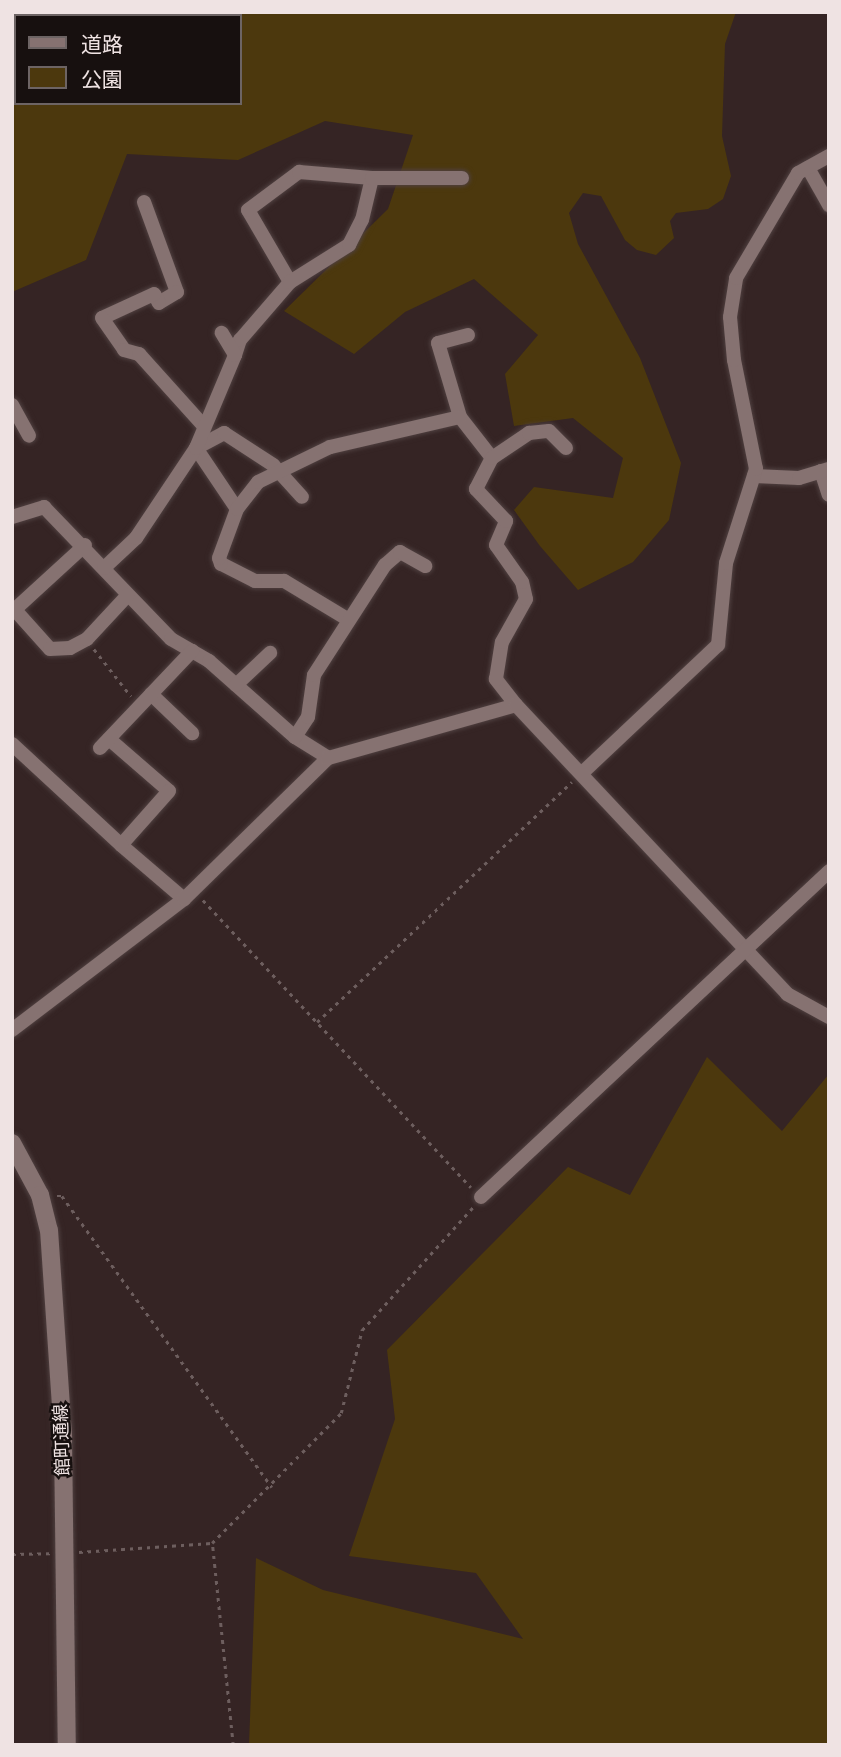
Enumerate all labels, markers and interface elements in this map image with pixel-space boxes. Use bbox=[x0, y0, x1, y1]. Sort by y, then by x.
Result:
legend bbox=[14, 14, 242, 105]
text: 道路 bbox=[81, 31, 123, 56]
text: 公園 bbox=[81, 66, 123, 91]
street label: 館町通線 bbox=[49, 1404, 73, 1476]

